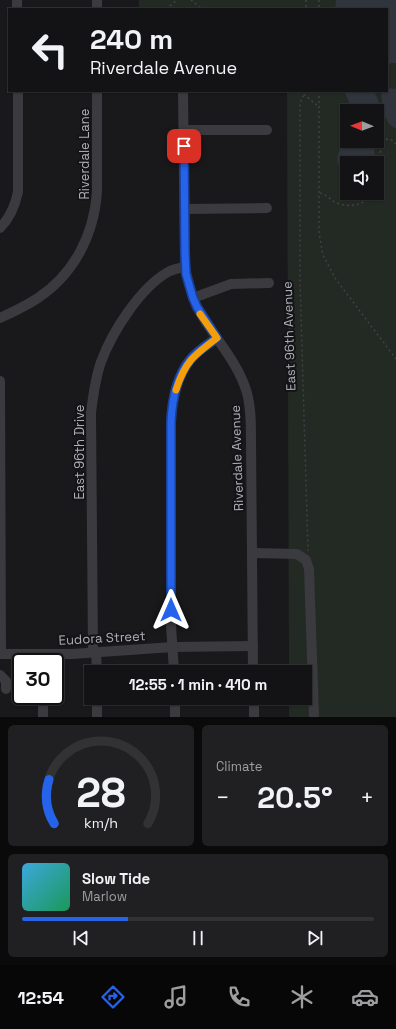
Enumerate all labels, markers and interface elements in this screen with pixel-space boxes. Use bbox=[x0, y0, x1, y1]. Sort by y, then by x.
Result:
text: 240 m bbox=[90, 21, 173, 57]
icon: left bbox=[24, 24, 76, 76]
text: Riverdale Avenue bbox=[90, 56, 237, 79]
north arrow bbox=[340, 104, 384, 148]
map controls bbox=[340, 104, 384, 200]
street label: Riverdale Lane bbox=[76, 109, 93, 199]
pin bbox=[167, 129, 201, 163]
icon: arrive bbox=[173, 135, 195, 157]
button: sound bbox=[340, 156, 384, 200]
street label: East 96th Avenue bbox=[279, 281, 299, 391]
street label: East 96th Drive bbox=[71, 404, 88, 500]
street label: Riverdale Avenue bbox=[227, 405, 247, 511]
position arrow bbox=[150, 589, 192, 631]
street label: Eudora Street bbox=[58, 627, 146, 649]
speed limit sign: 30 bbox=[12, 653, 64, 705]
text: 12:55 · 1 min · 410 m bbox=[129, 675, 267, 694]
text: Climate bbox=[216, 758, 262, 775]
text: 28 bbox=[76, 765, 126, 818]
text: 20.5° bbox=[257, 778, 333, 817]
text: − bbox=[216, 783, 230, 811]
text: + bbox=[360, 783, 374, 811]
text: km/h bbox=[84, 813, 118, 831]
text: Slow Tide bbox=[82, 869, 150, 888]
text: Marlow bbox=[82, 888, 127, 905]
icon: previous bbox=[70, 927, 92, 949]
icon: pause bbox=[187, 927, 209, 949]
icon: next bbox=[304, 927, 326, 949]
icon: directions bbox=[99, 983, 127, 1011]
icon: music bbox=[162, 983, 190, 1011]
icon: phone bbox=[225, 983, 253, 1011]
icon: climate bbox=[288, 983, 316, 1011]
icon: car bbox=[351, 983, 379, 1011]
text: 12:54 bbox=[17, 986, 64, 1009]

